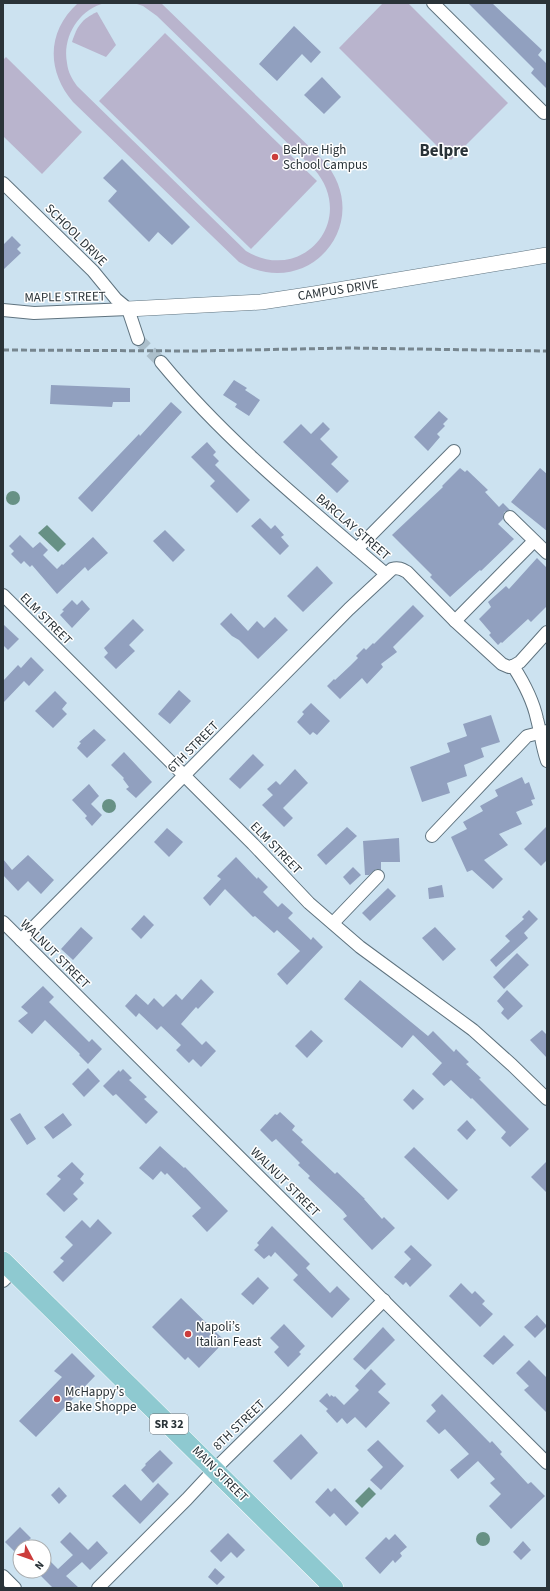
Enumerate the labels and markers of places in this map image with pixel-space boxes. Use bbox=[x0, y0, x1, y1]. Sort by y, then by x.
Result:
place label: Belpre High School Campus bbox=[283, 141, 368, 174]
marker: Belpre High School Campus bbox=[270, 152, 280, 162]
place label: Napoli’s Italian Feast bbox=[196, 1318, 262, 1351]
marker: Napoli’s Italian Feast bbox=[183, 1329, 193, 1339]
place label: McHappy’s Bake Shoppe bbox=[65, 1383, 136, 1416]
marker: McHappy’s Bake Shoppe bbox=[52, 1394, 62, 1404]

